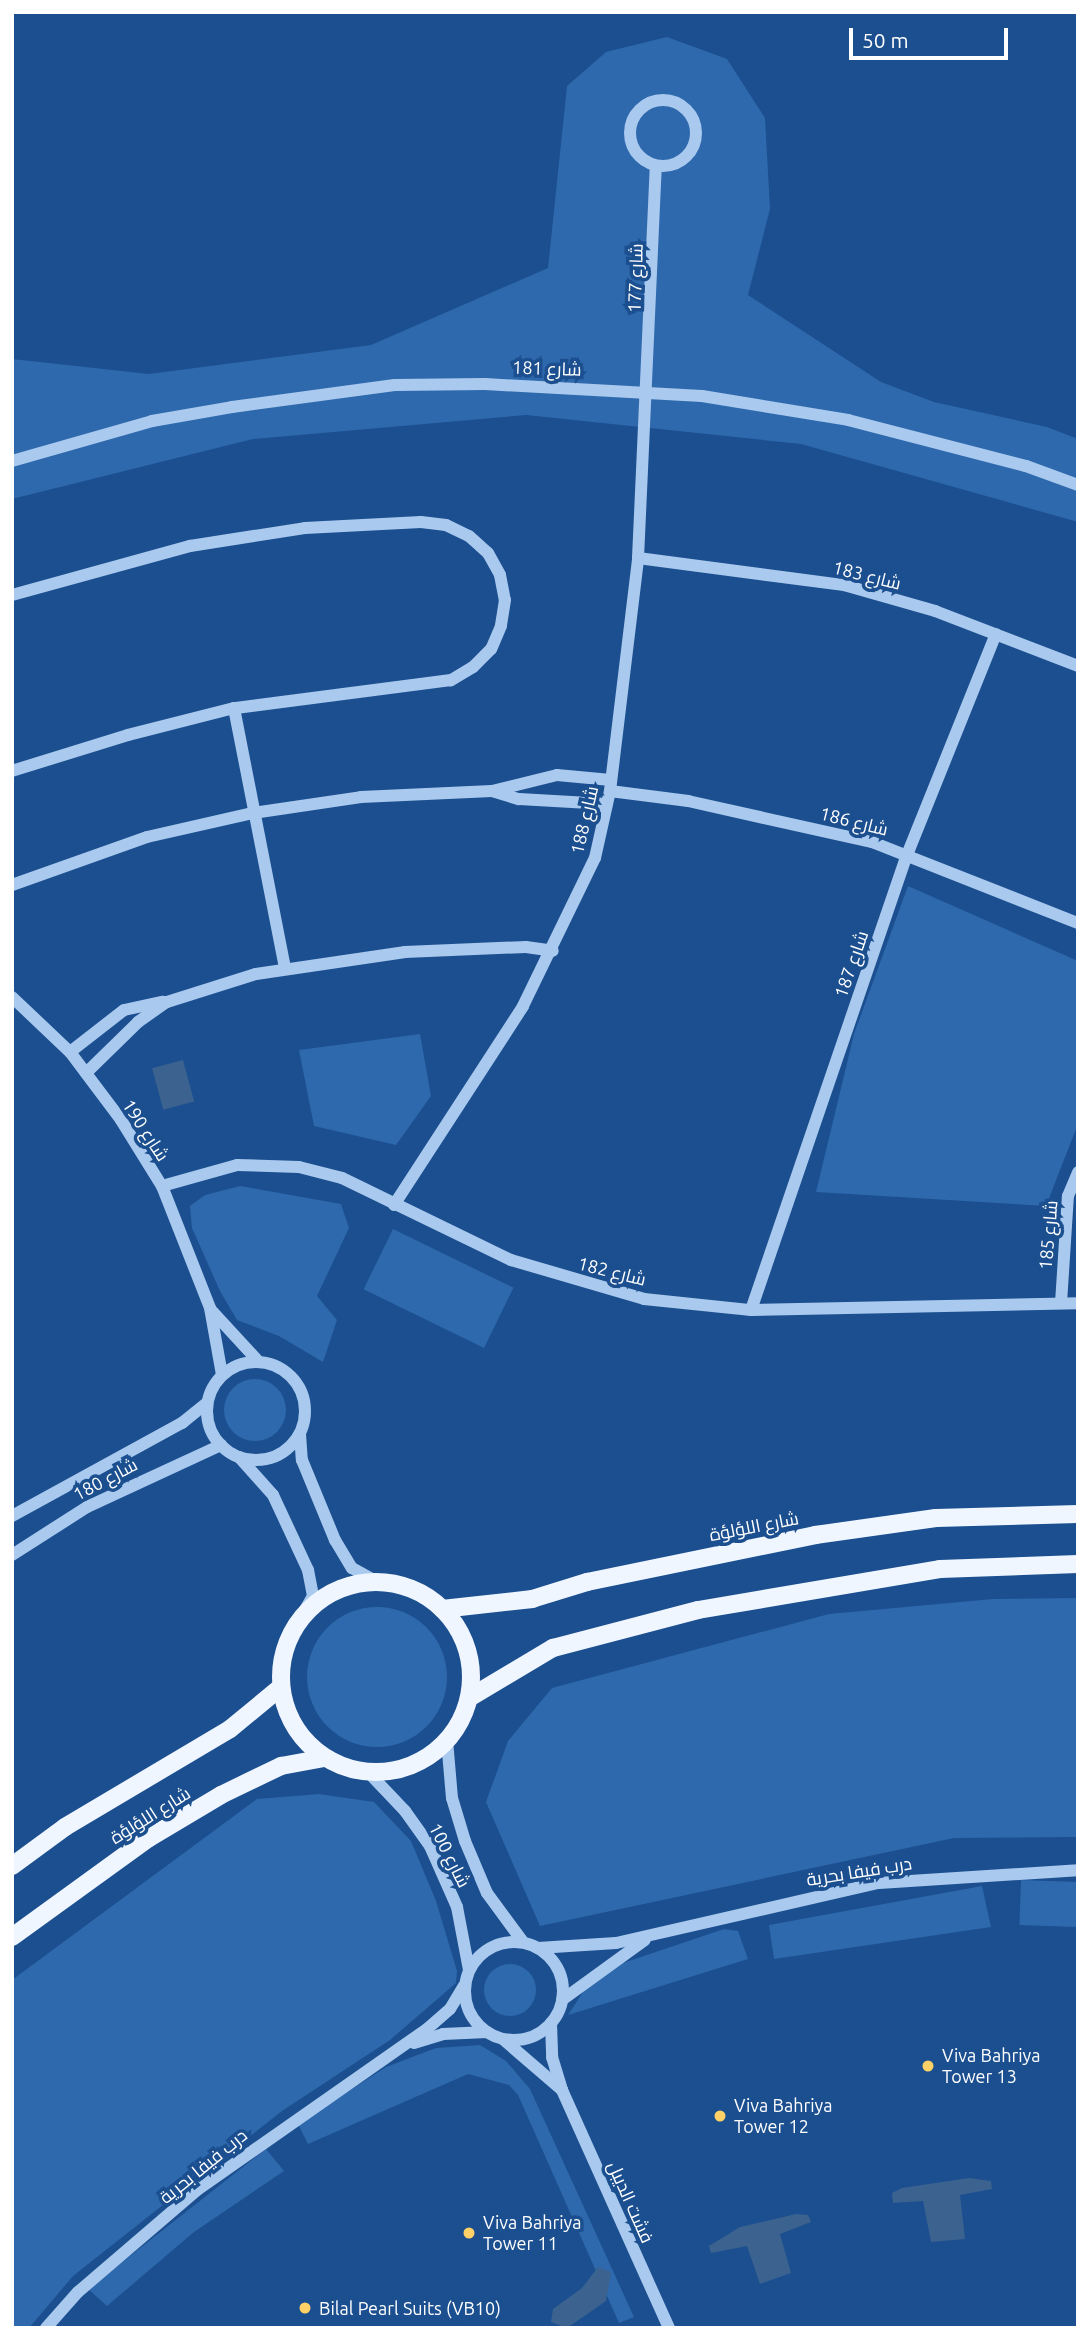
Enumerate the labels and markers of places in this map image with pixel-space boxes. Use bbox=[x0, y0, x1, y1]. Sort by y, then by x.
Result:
place label: Viva Bahriya Tower 13 bbox=[942, 2045, 1041, 2088]
marker: Viva Bahriya Tower 13 bbox=[920, 2058, 936, 2074]
place label: Viva Bahriya Tower 12 bbox=[734, 2095, 833, 2138]
marker: Viva Bahriya Tower 12 bbox=[712, 2108, 728, 2124]
place label: Viva Bahriya Tower 11 bbox=[483, 2212, 582, 2254]
marker: Viva Bahriya Tower 11 bbox=[461, 2225, 477, 2241]
place label: Bilal Pearl Suits (VB10) bbox=[319, 2297, 501, 2319]
marker: Bilal Pearl Suits (VB10) bbox=[297, 2300, 313, 2316]

